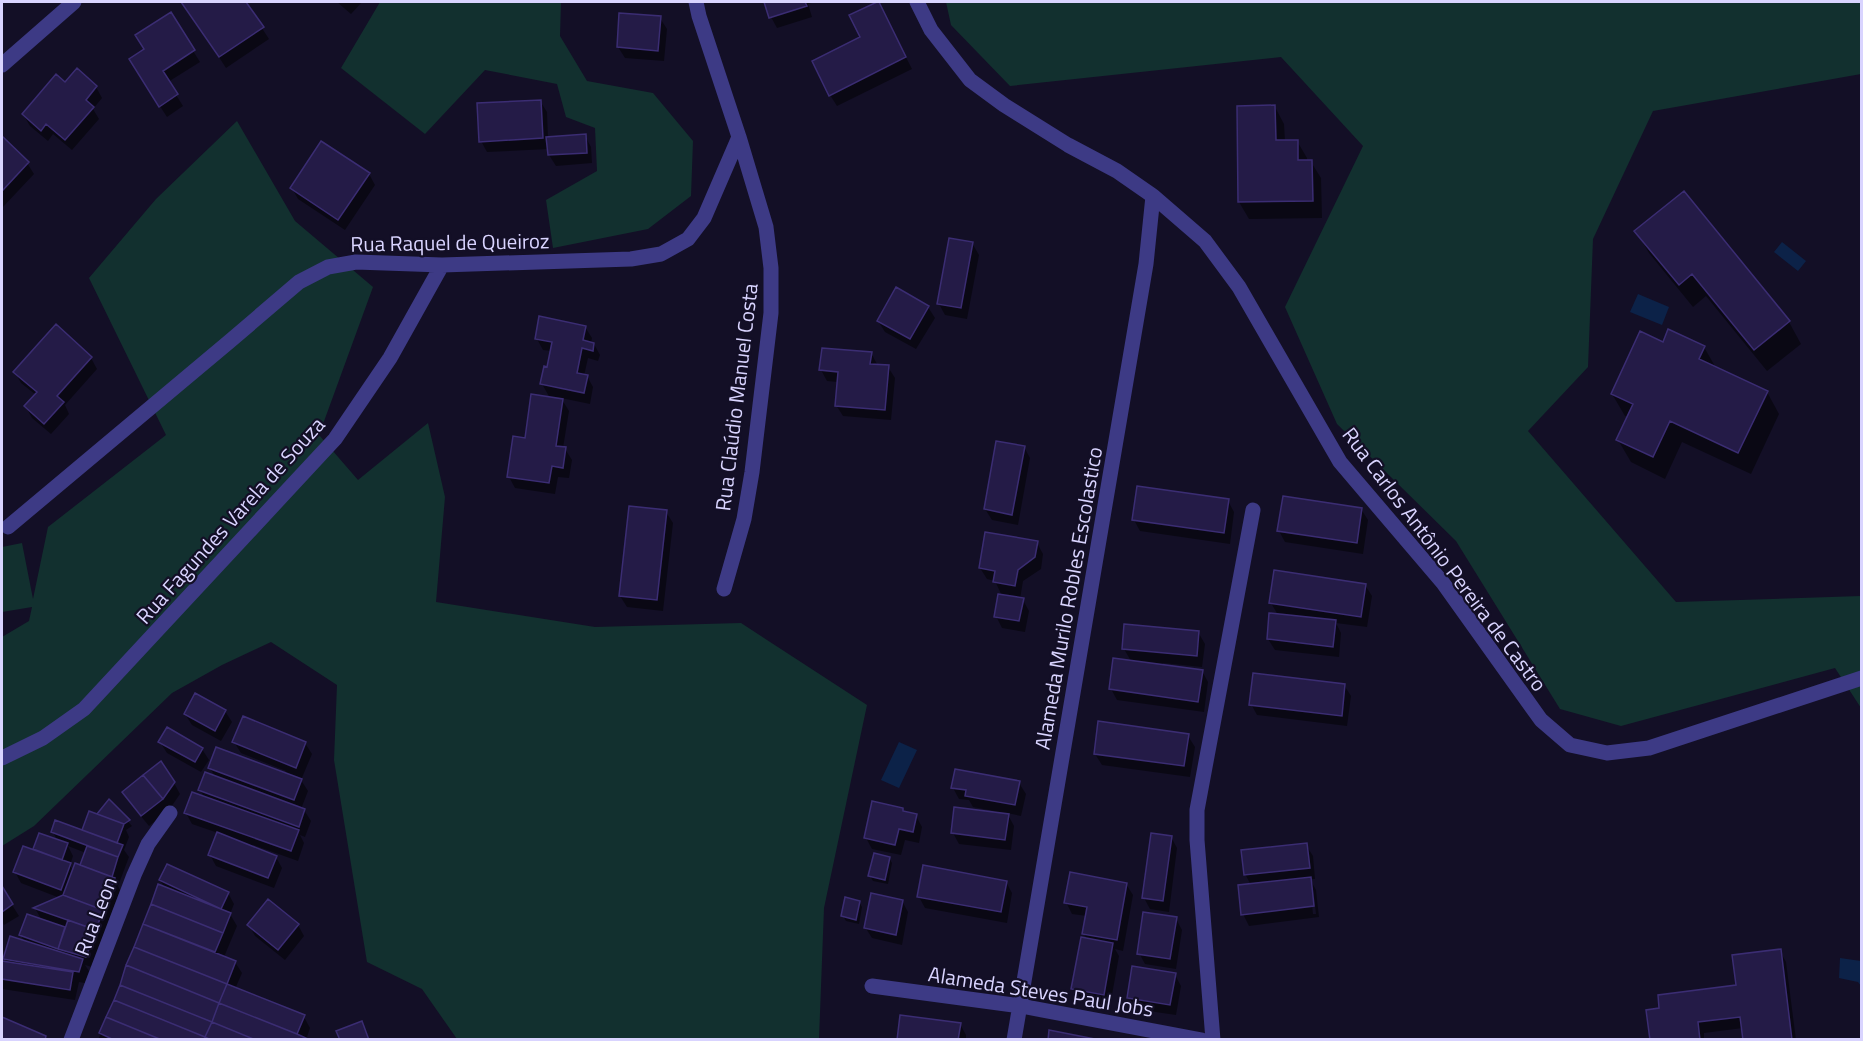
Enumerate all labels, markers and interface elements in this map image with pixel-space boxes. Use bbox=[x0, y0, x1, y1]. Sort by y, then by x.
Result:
street label: Rua Raquel de Queiroz bbox=[350, 224, 550, 260]
street label: Rua Claúdio Manuel Costa bbox=[706, 281, 766, 513]
street label: Rua Fagundes Varela de Souza bbox=[128, 409, 332, 631]
street label: Rua Carlos Antônio Pereira de Castro bbox=[1335, 420, 1555, 698]
street label: Alameda Murilo Robles Escolastico bbox=[1026, 444, 1110, 752]
street label: Rua Leon bbox=[65, 872, 125, 960]
street label: Alameda Steves Paul Jobs bbox=[926, 957, 1156, 1025]

